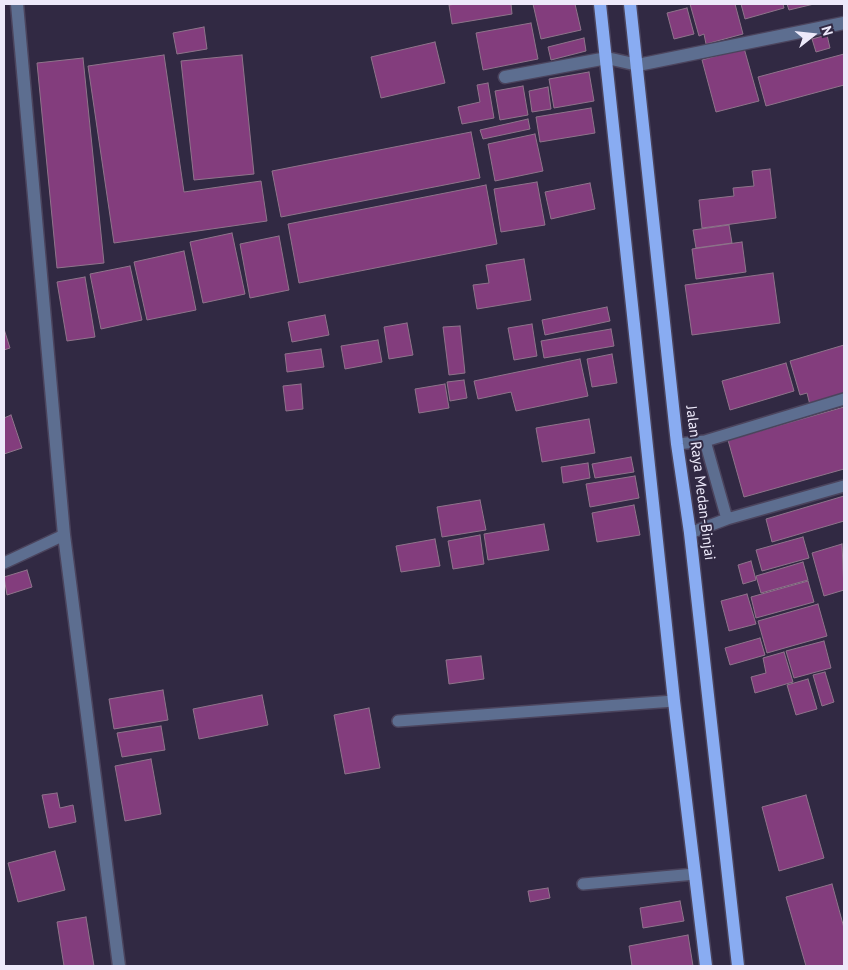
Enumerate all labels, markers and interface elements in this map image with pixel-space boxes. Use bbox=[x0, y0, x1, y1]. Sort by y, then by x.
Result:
north arrow bbox=[788, 10, 838, 60]
text: N bbox=[817, 24, 837, 38]
street label: Jalan Raya Medan-Binjai bbox=[682, 405, 718, 561]

